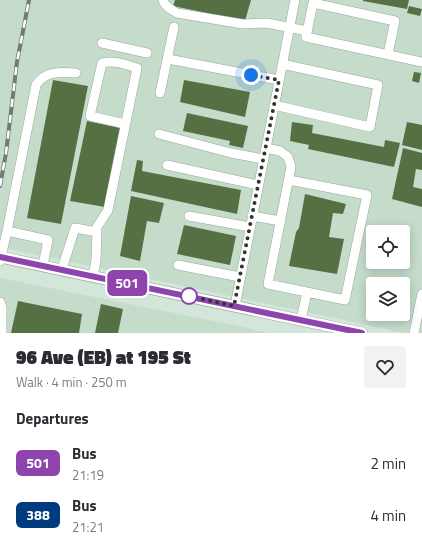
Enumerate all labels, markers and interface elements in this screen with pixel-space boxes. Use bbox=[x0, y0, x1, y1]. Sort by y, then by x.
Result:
your location bbox=[241, 65, 261, 85]
map controls bbox=[366, 225, 410, 321]
button: locate bbox=[366, 225, 410, 269]
line badge: 501 bbox=[104, 270, 150, 296]
text: 501 bbox=[115, 272, 139, 293]
button: layers bbox=[366, 277, 410, 321]
unlabelled marker bbox=[180, 287, 198, 305]
text: 96 Ave (EB) at 195 St bbox=[16, 342, 191, 371]
button: heart bbox=[364, 346, 406, 388]
text: Walk · 4 min · 250 m bbox=[16, 372, 127, 392]
text: Departures bbox=[16, 407, 89, 430]
text: Bus bbox=[72, 442, 97, 465]
text: 501 bbox=[26, 452, 50, 473]
text: 2 min bbox=[370, 452, 406, 475]
text: 21:19 bbox=[72, 465, 104, 485]
text: Bus bbox=[72, 494, 97, 517]
text: 388 bbox=[26, 504, 50, 525]
text: 4 min bbox=[370, 504, 406, 527]
text: 21:21 bbox=[72, 517, 104, 537]

